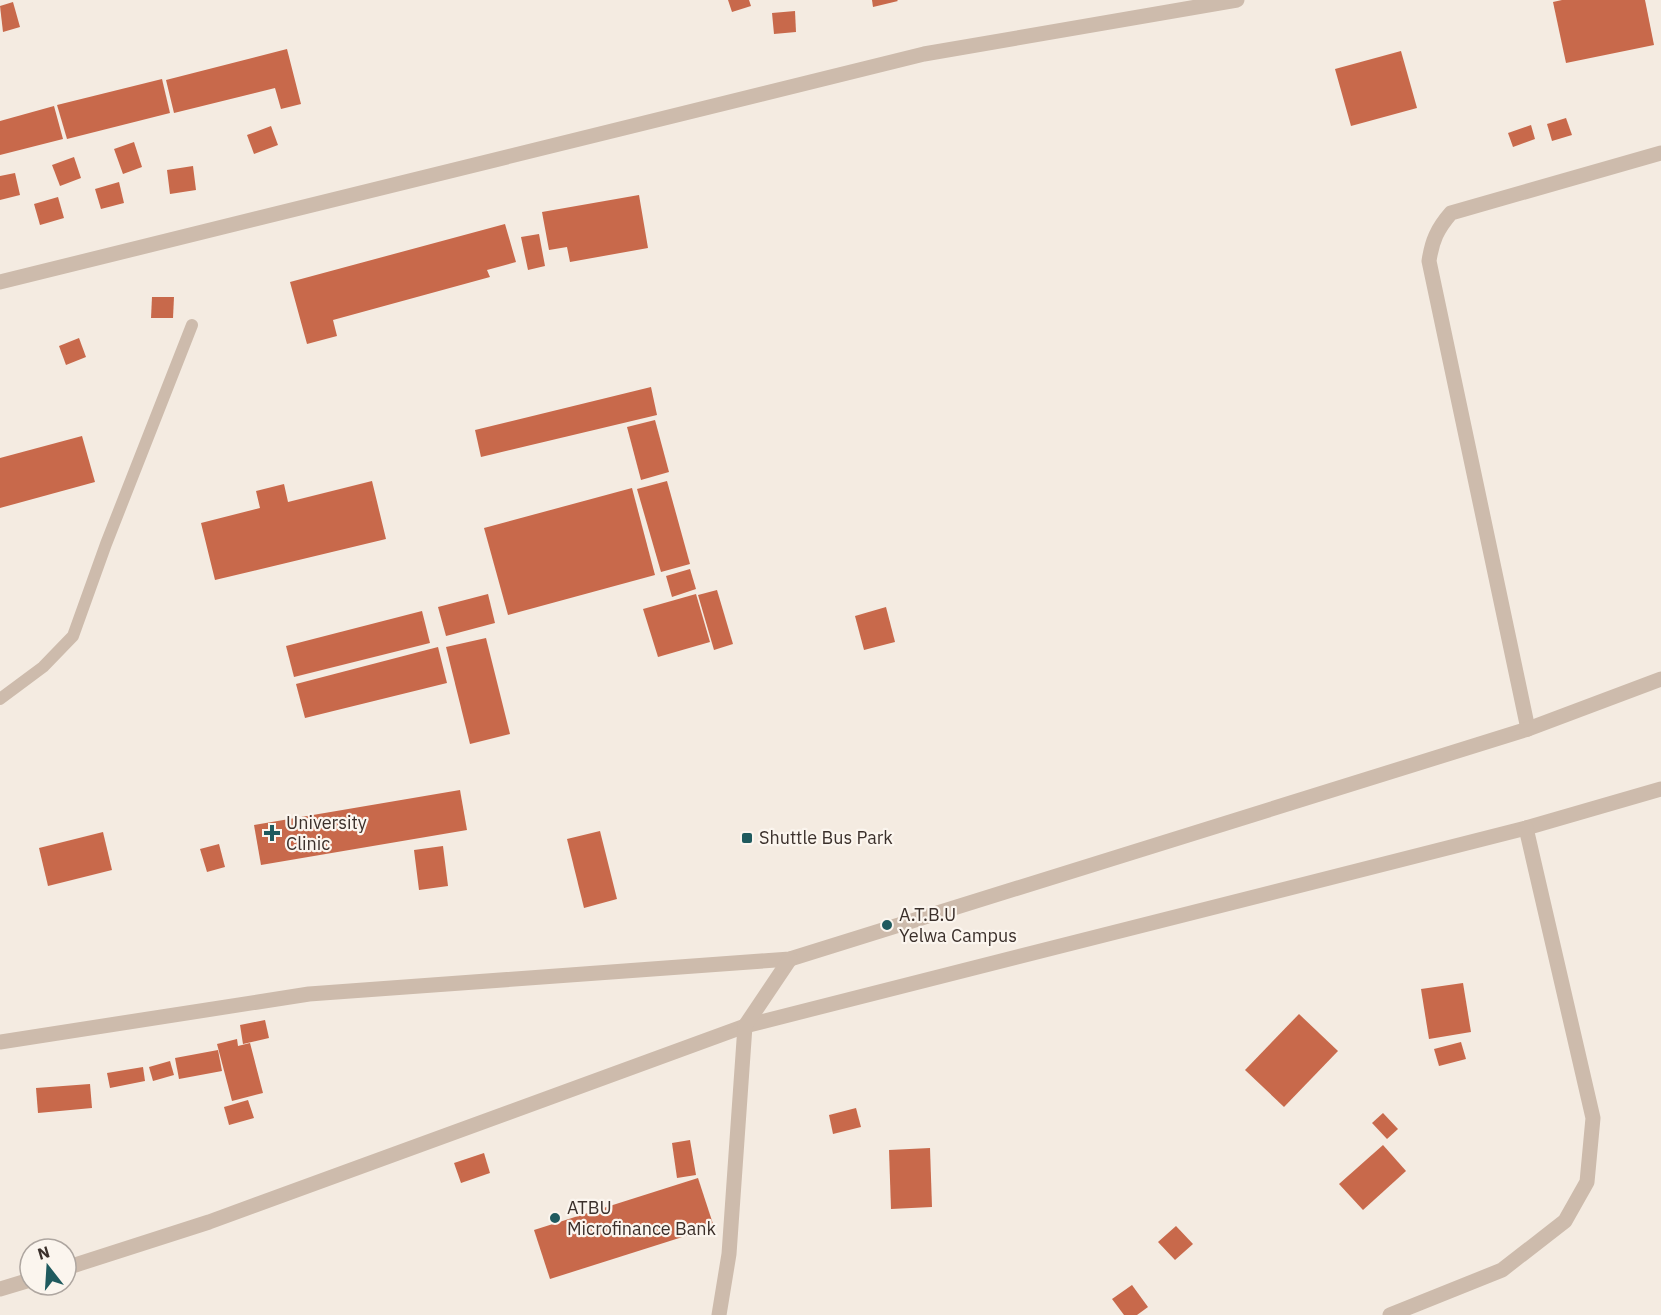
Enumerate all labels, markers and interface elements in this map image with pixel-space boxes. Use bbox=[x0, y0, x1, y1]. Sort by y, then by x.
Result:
place label: University Clinic bbox=[286, 811, 367, 855]
marker: University Clinic bbox=[263, 824, 281, 842]
place label: Shuttle Bus Park bbox=[759, 826, 893, 849]
marker: Shuttle Bus Park bbox=[740, 831, 754, 845]
place label: A.T.B.U Yelwa Campus bbox=[899, 903, 1017, 947]
marker: A.T.B.U Yelwa Campus bbox=[880, 918, 894, 932]
place label: ATBU Microfinance Bank bbox=[567, 1196, 717, 1240]
marker: ATBU Microfinance Bank bbox=[548, 1211, 562, 1225]
north arrow bbox=[18, 1237, 78, 1297]
text: N bbox=[35, 1241, 52, 1264]

